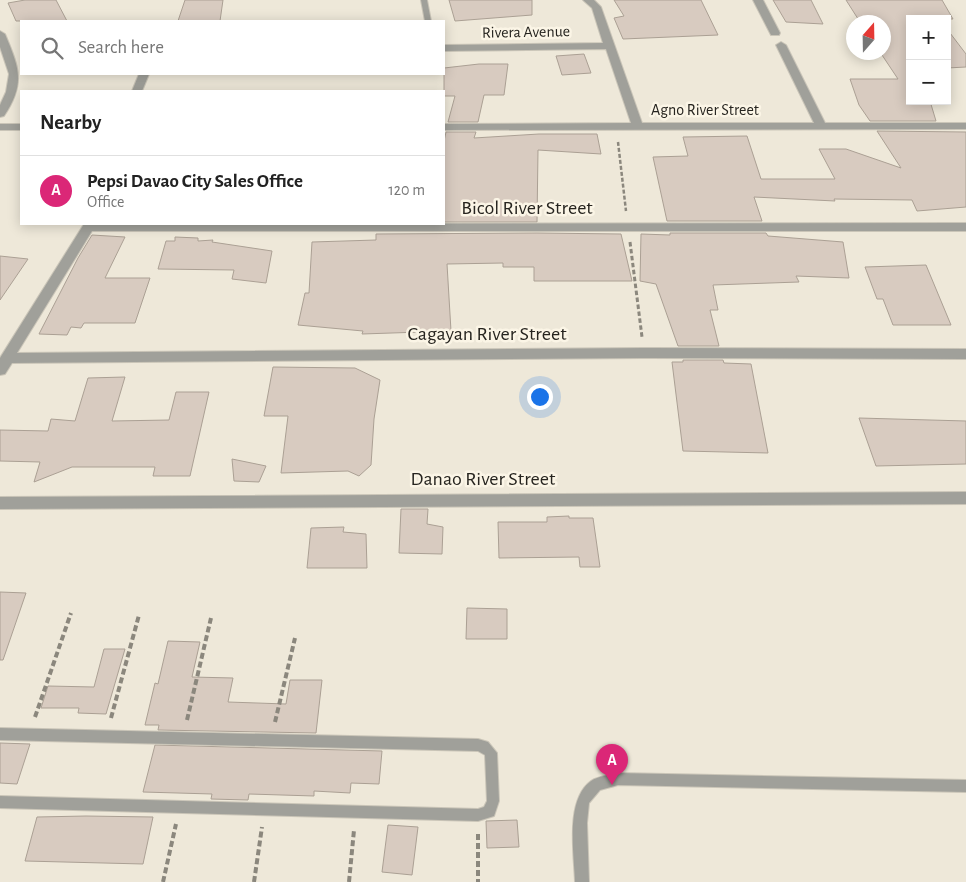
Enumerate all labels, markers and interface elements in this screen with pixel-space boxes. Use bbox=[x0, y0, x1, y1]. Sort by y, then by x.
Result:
north arrow bbox=[846, 15, 891, 60]
map controls bbox=[906, 15, 951, 105]
button: + bbox=[906, 15, 951, 60]
search box bbox=[20, 20, 445, 75]
street label: Rivera Avenue bbox=[482, 23, 570, 41]
icon: search bbox=[38, 34, 66, 62]
text: Search here bbox=[78, 38, 164, 57]
button: − bbox=[906, 60, 951, 105]
street label: Agno River Street bbox=[651, 102, 759, 118]
text: Nearby bbox=[40, 112, 101, 133]
text: Pepsi Davao City Sales Office bbox=[87, 172, 303, 191]
text: A bbox=[51, 182, 61, 198]
text: 120 m bbox=[388, 182, 425, 198]
text: Office bbox=[87, 194, 124, 210]
street label: Bicol River Street bbox=[461, 198, 593, 218]
street label: Cagayan River Street bbox=[407, 324, 567, 344]
your location bbox=[527, 384, 553, 410]
street label: Danao River Street bbox=[411, 469, 556, 489]
pin: A bbox=[596, 744, 628, 785]

